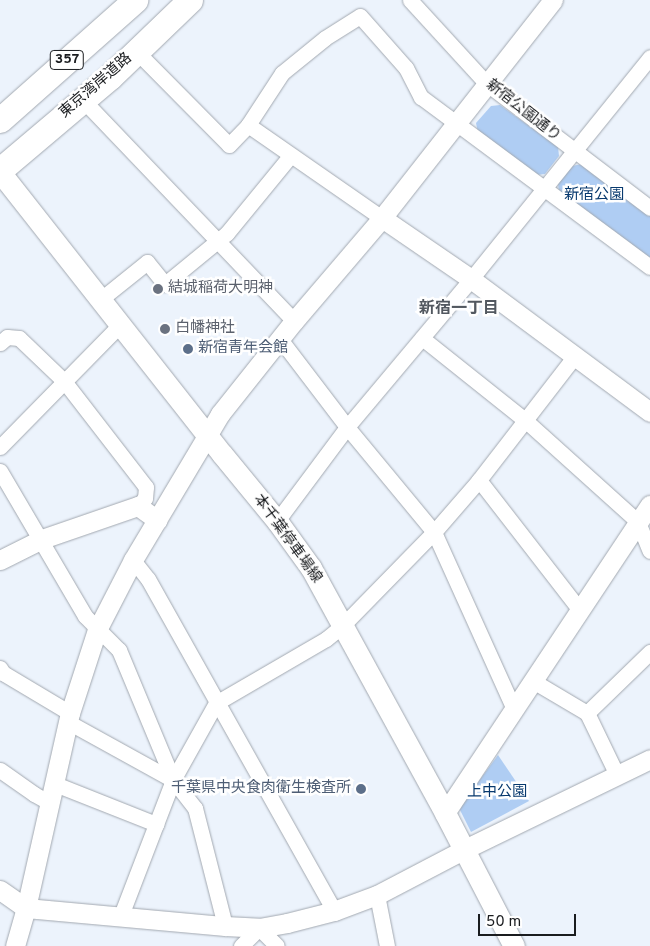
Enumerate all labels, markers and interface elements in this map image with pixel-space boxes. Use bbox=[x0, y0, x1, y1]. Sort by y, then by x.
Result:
road number: 357 bbox=[50, 48, 84, 72]
street label: 東京湾岸道路 bbox=[56, 50, 136, 122]
street label: 新宿公園通り bbox=[482, 76, 564, 146]
park label: 新宿公園 bbox=[564, 187, 624, 205]
place label: 結城稲荷大明神 bbox=[168, 280, 273, 298]
marker: 結城稲荷大明神 bbox=[152, 283, 164, 295]
district label: 新宿一丁目 bbox=[419, 299, 499, 319]
place label: 白幡神社 bbox=[175, 320, 235, 338]
marker: 白幡神社 bbox=[159, 323, 171, 335]
place label: 新宿青年会館 bbox=[198, 340, 288, 358]
marker: 新宿青年会館 bbox=[182, 343, 194, 355]
street label: 本千葉停車場線 bbox=[249, 491, 325, 587]
place label: 千葉県中央食肉衛生検査所 bbox=[171, 780, 351, 798]
marker: 千葉県中央食肉衛生検査所 bbox=[355, 783, 367, 795]
park label: 上中公園 bbox=[467, 784, 527, 802]
scale bar bbox=[480, 904, 578, 936]
text: 50 m bbox=[486, 913, 521, 932]

